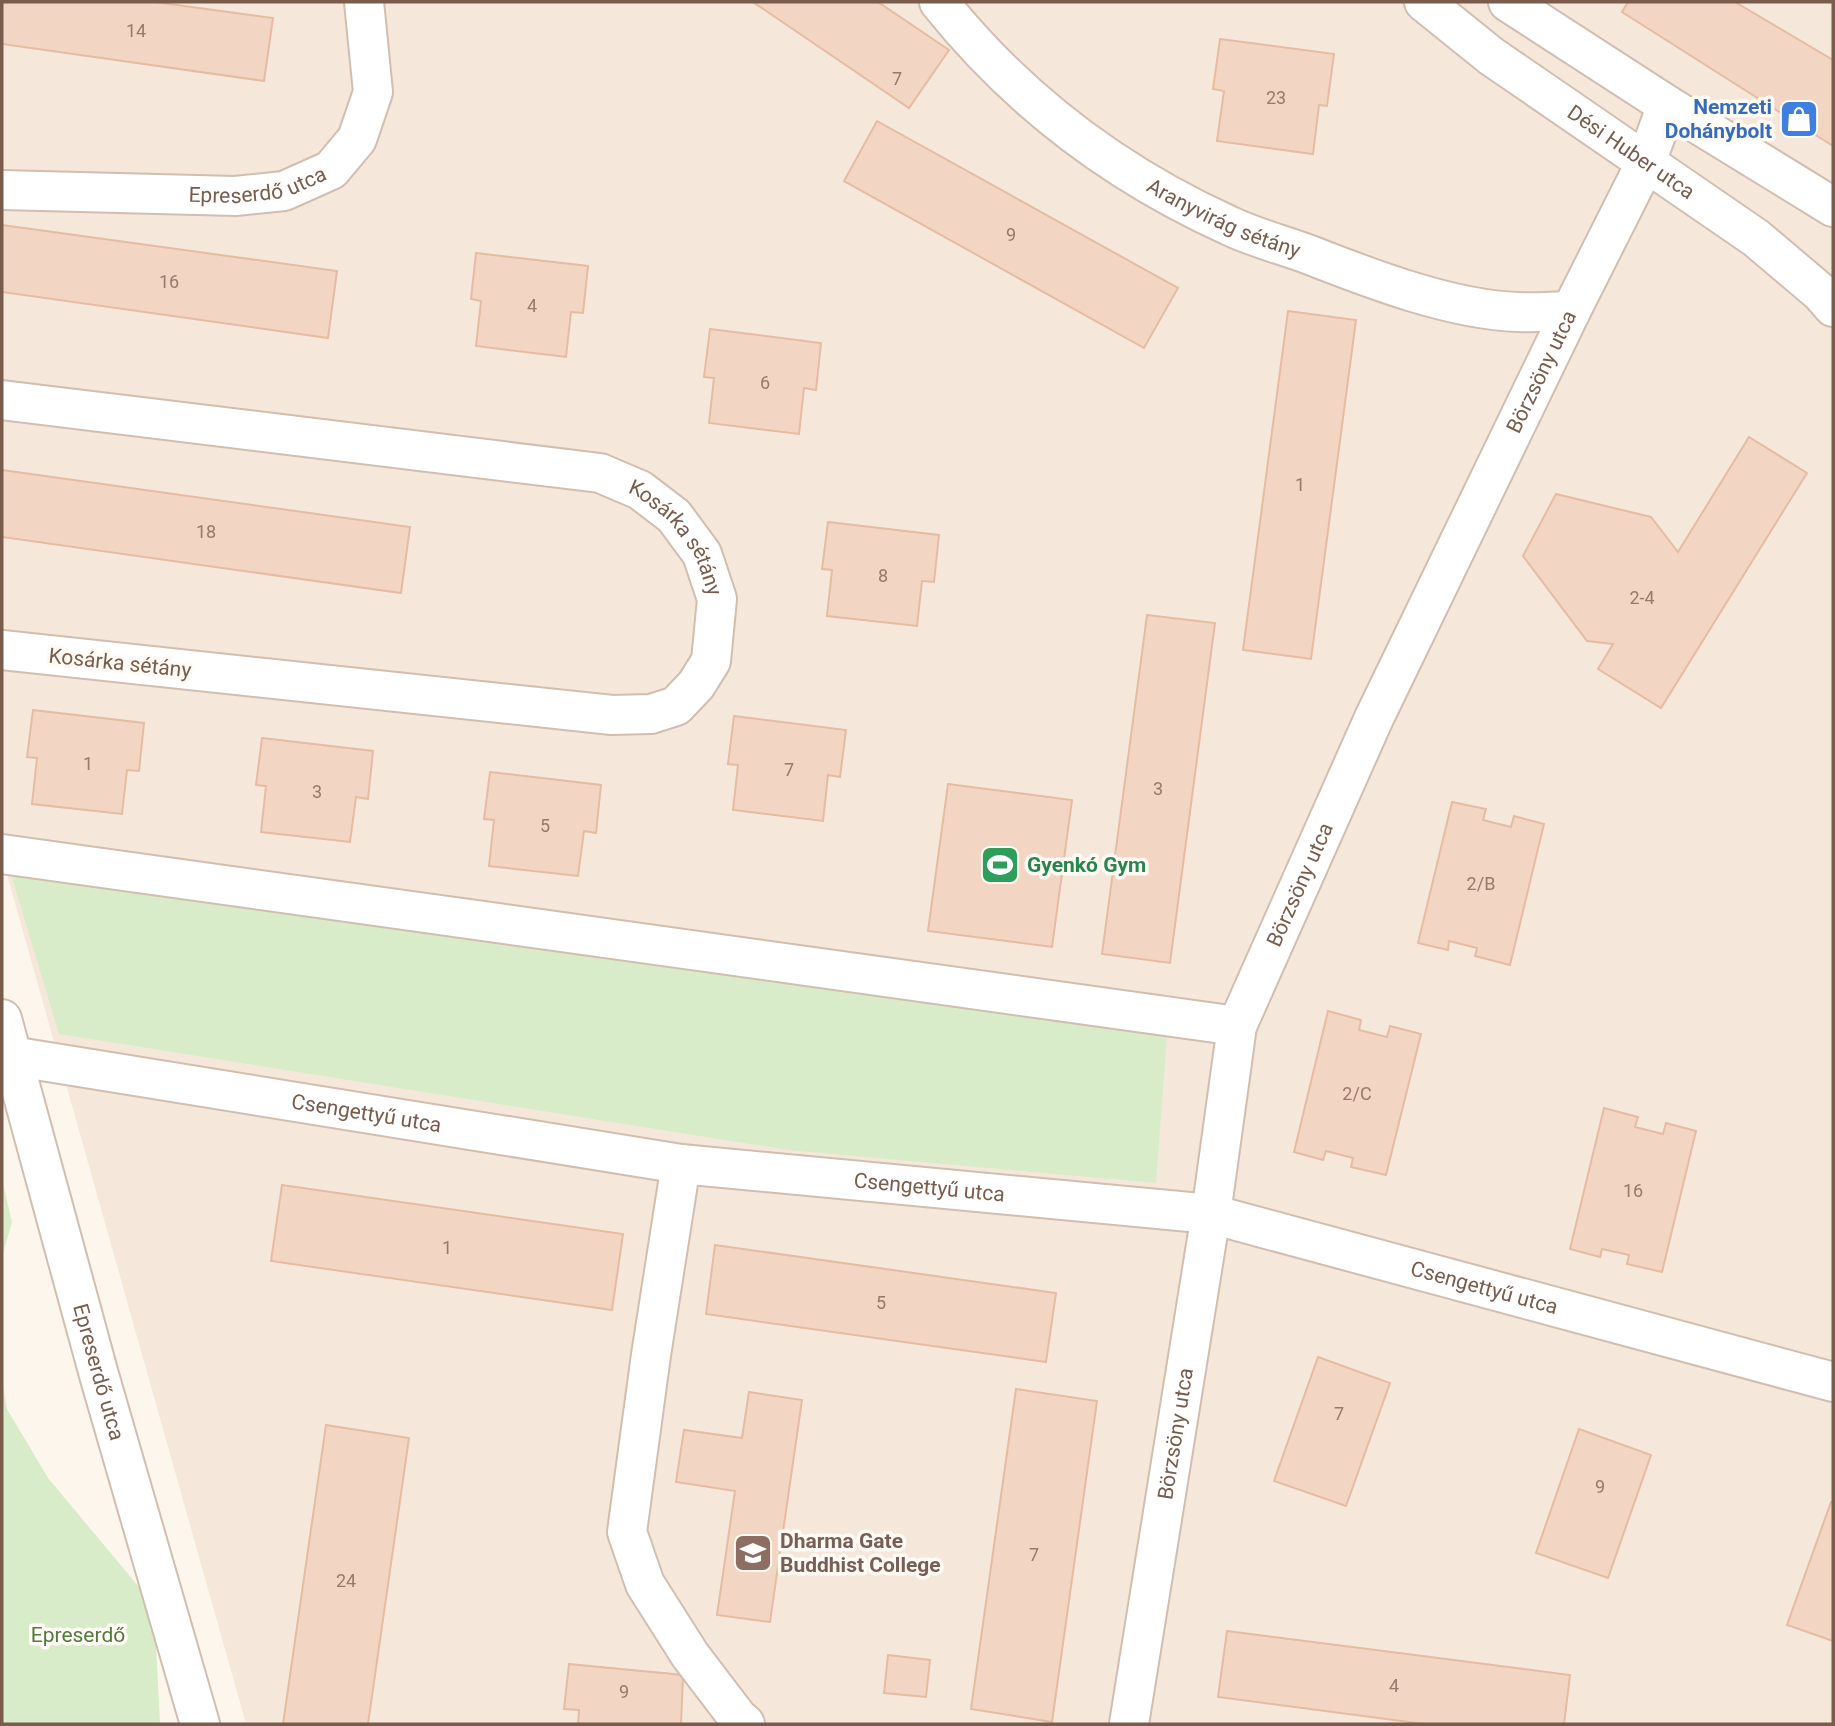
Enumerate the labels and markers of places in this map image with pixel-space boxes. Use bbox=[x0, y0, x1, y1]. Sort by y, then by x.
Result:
place label: Nemzeti Dohánybolt bbox=[1665, 95, 1772, 143]
shop icon: Nemzeti Dohánybolt bbox=[1778, 98, 1820, 140]
sports icon: Gyenkó Gym bbox=[979, 844, 1021, 886]
place label: Gyenkó Gym bbox=[1027, 853, 1146, 877]
place label: Dharma Gate Buddhist College bbox=[780, 1529, 941, 1577]
school or university icon: Dharma Gate Buddhist College bbox=[732, 1532, 774, 1574]

